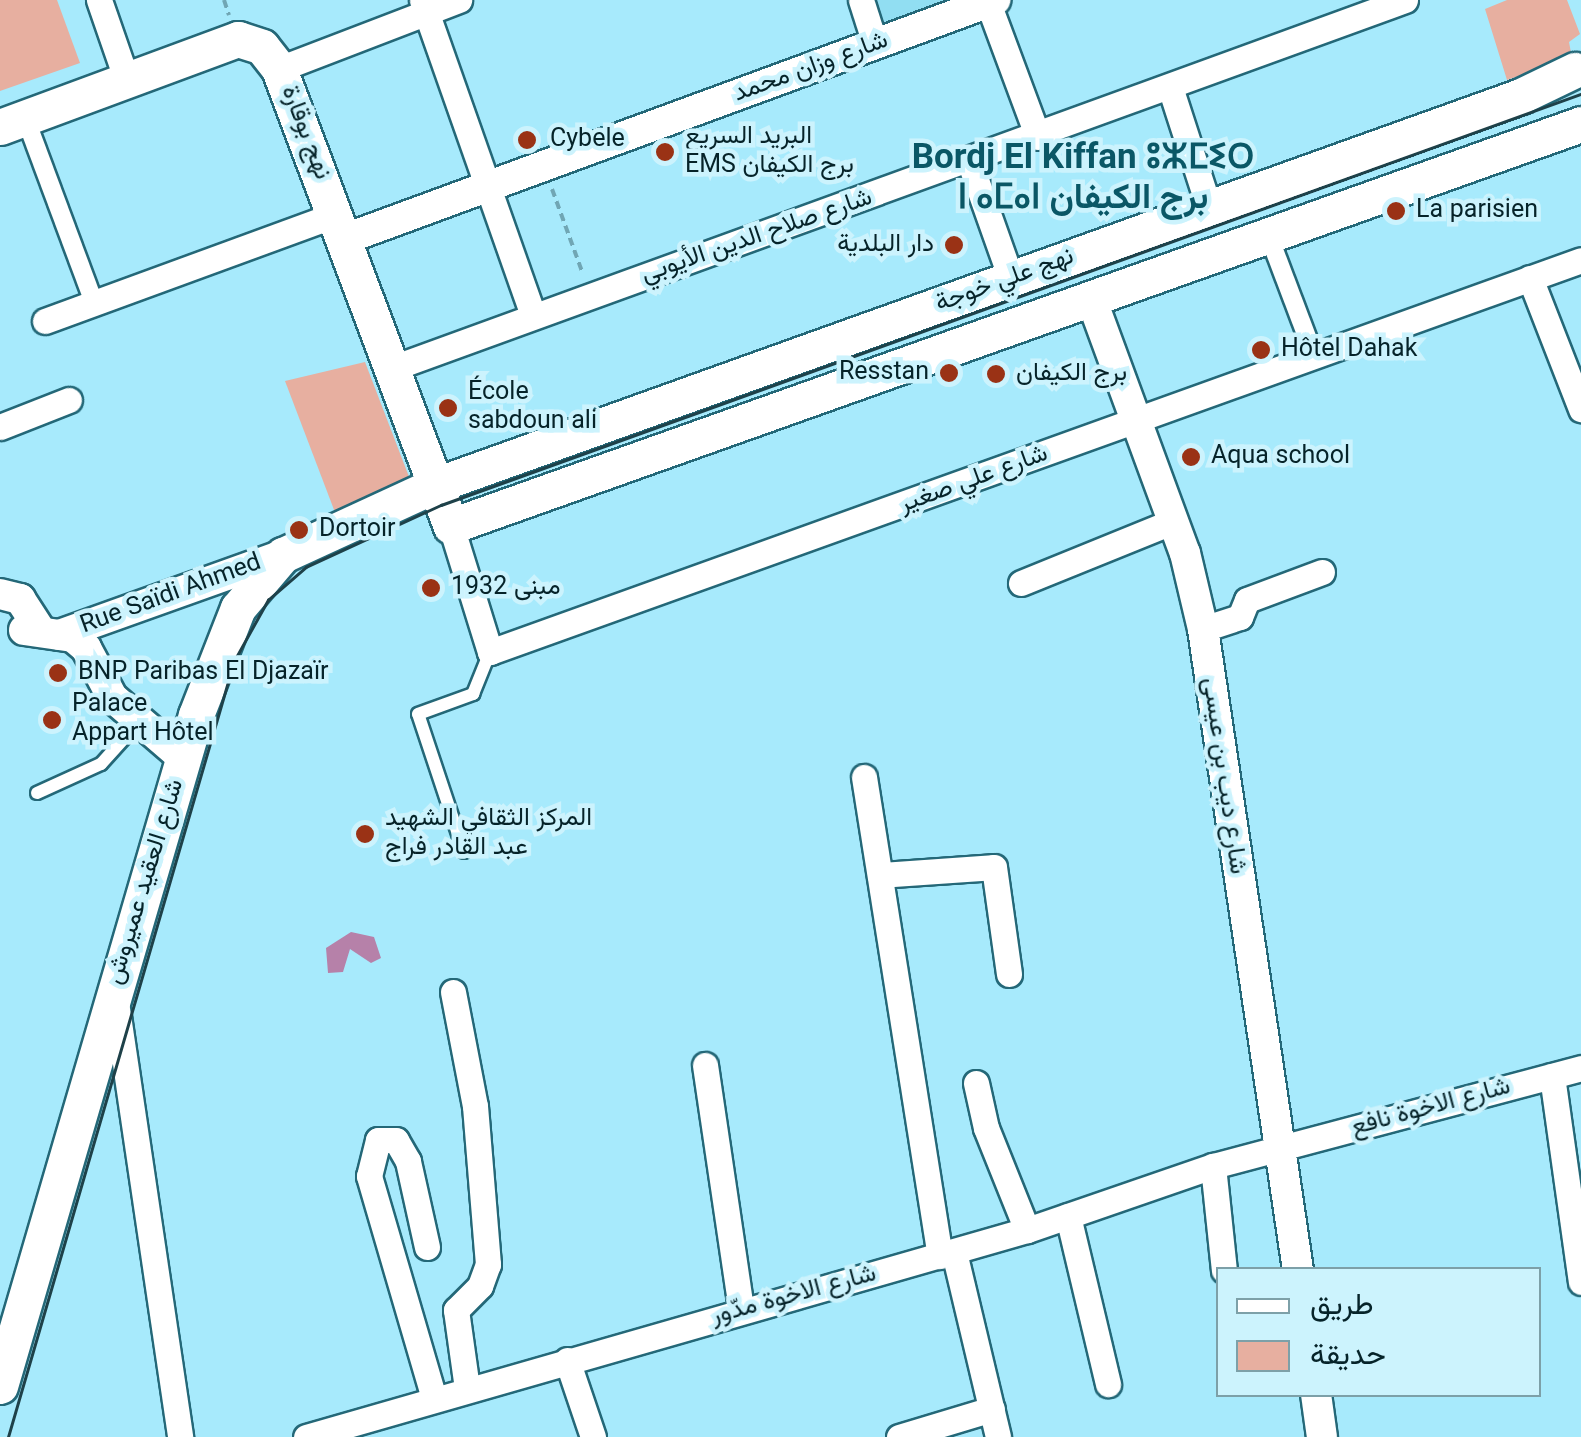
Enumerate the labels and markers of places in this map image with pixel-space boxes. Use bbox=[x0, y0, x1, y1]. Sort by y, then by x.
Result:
place label: البريد السريع EMS برج الكيفان bbox=[685, 123, 854, 182]
place label: Cybele bbox=[550, 125, 625, 155]
marker: Cybele bbox=[514, 127, 540, 153]
marker: البريد السريع EMS برج الكيفان bbox=[654, 141, 676, 163]
place label: La parisien bbox=[1416, 196, 1538, 226]
marker: La parisien bbox=[1385, 200, 1407, 222]
place label: دار البلدية bbox=[837, 230, 934, 260]
marker: دار البلدية bbox=[943, 234, 965, 256]
place label: Hôtel Dahak bbox=[1281, 335, 1417, 365]
marker: Hôtel Dahak bbox=[1250, 339, 1272, 361]
place label: Resstan bbox=[839, 358, 929, 388]
place label: برج الكيفان bbox=[1016, 359, 1127, 389]
marker: Resstan bbox=[938, 362, 960, 384]
marker: برج الكيفان bbox=[985, 363, 1007, 385]
place label: École sabdoun ali bbox=[468, 379, 597, 438]
marker: École sabdoun ali bbox=[437, 397, 459, 419]
place label: Aqua school bbox=[1211, 442, 1350, 472]
marker: Aqua school bbox=[1180, 446, 1202, 468]
place label: Dortoir bbox=[319, 515, 395, 545]
marker: Dortoir bbox=[288, 519, 310, 541]
place label: مبنى 1932 bbox=[451, 573, 561, 603]
marker: مبنى 1932 bbox=[420, 577, 442, 599]
place label: BNP Paribas El Djazaïr bbox=[78, 658, 329, 688]
marker: BNP Paribas El Djazaïr bbox=[47, 662, 69, 684]
place label: Palace Appart Hôtel bbox=[72, 691, 214, 750]
marker: Palace Appart Hôtel bbox=[41, 709, 63, 731]
place label: المركز الثقافي الشهيد عبد القادر فراج bbox=[385, 805, 592, 864]
marker: المركز الثقافي الشهيد عبد القادر فراج bbox=[354, 823, 376, 845]

